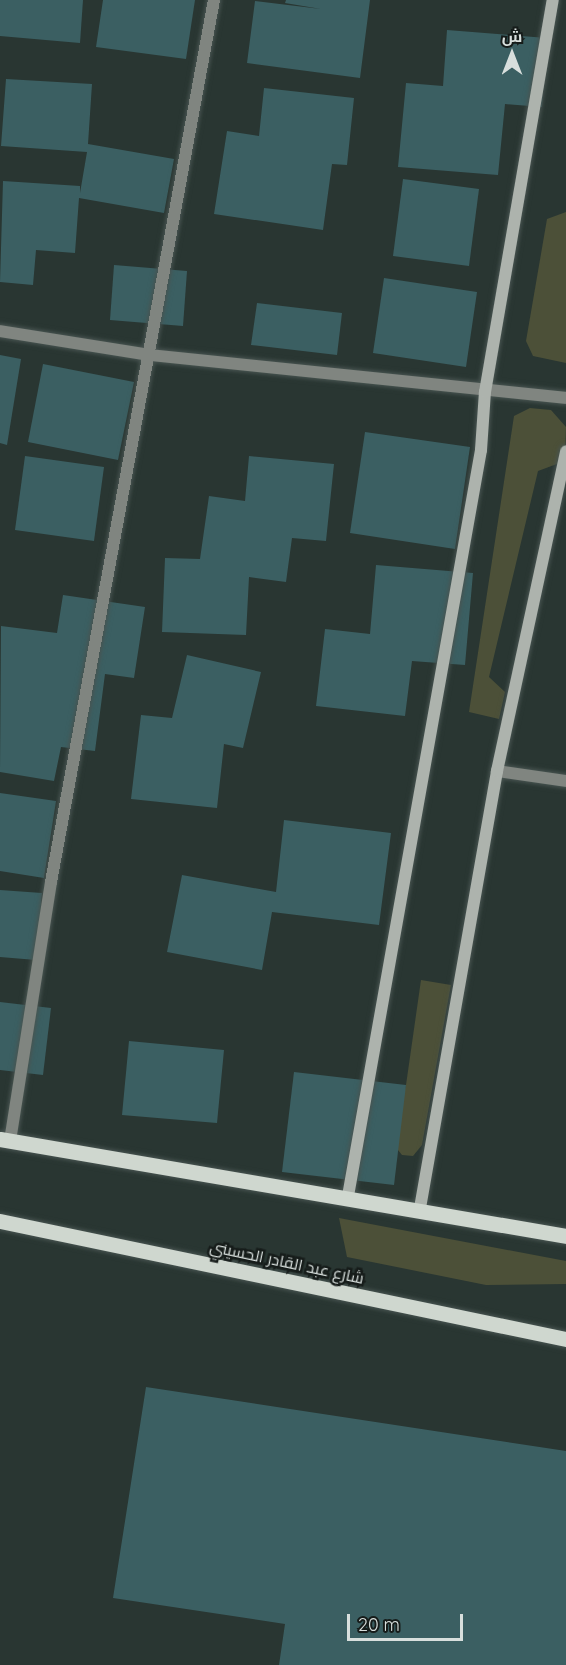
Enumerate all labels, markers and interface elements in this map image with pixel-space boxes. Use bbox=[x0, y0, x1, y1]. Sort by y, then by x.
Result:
north arrow bbox=[482, 24, 542, 84]
text: ش bbox=[502, 26, 522, 46]
street label: شارع عبد القادر الحسيني bbox=[208, 1236, 366, 1288]
scale bar bbox=[350, 1602, 466, 1640]
text: 20 m bbox=[358, 1613, 400, 1636]

